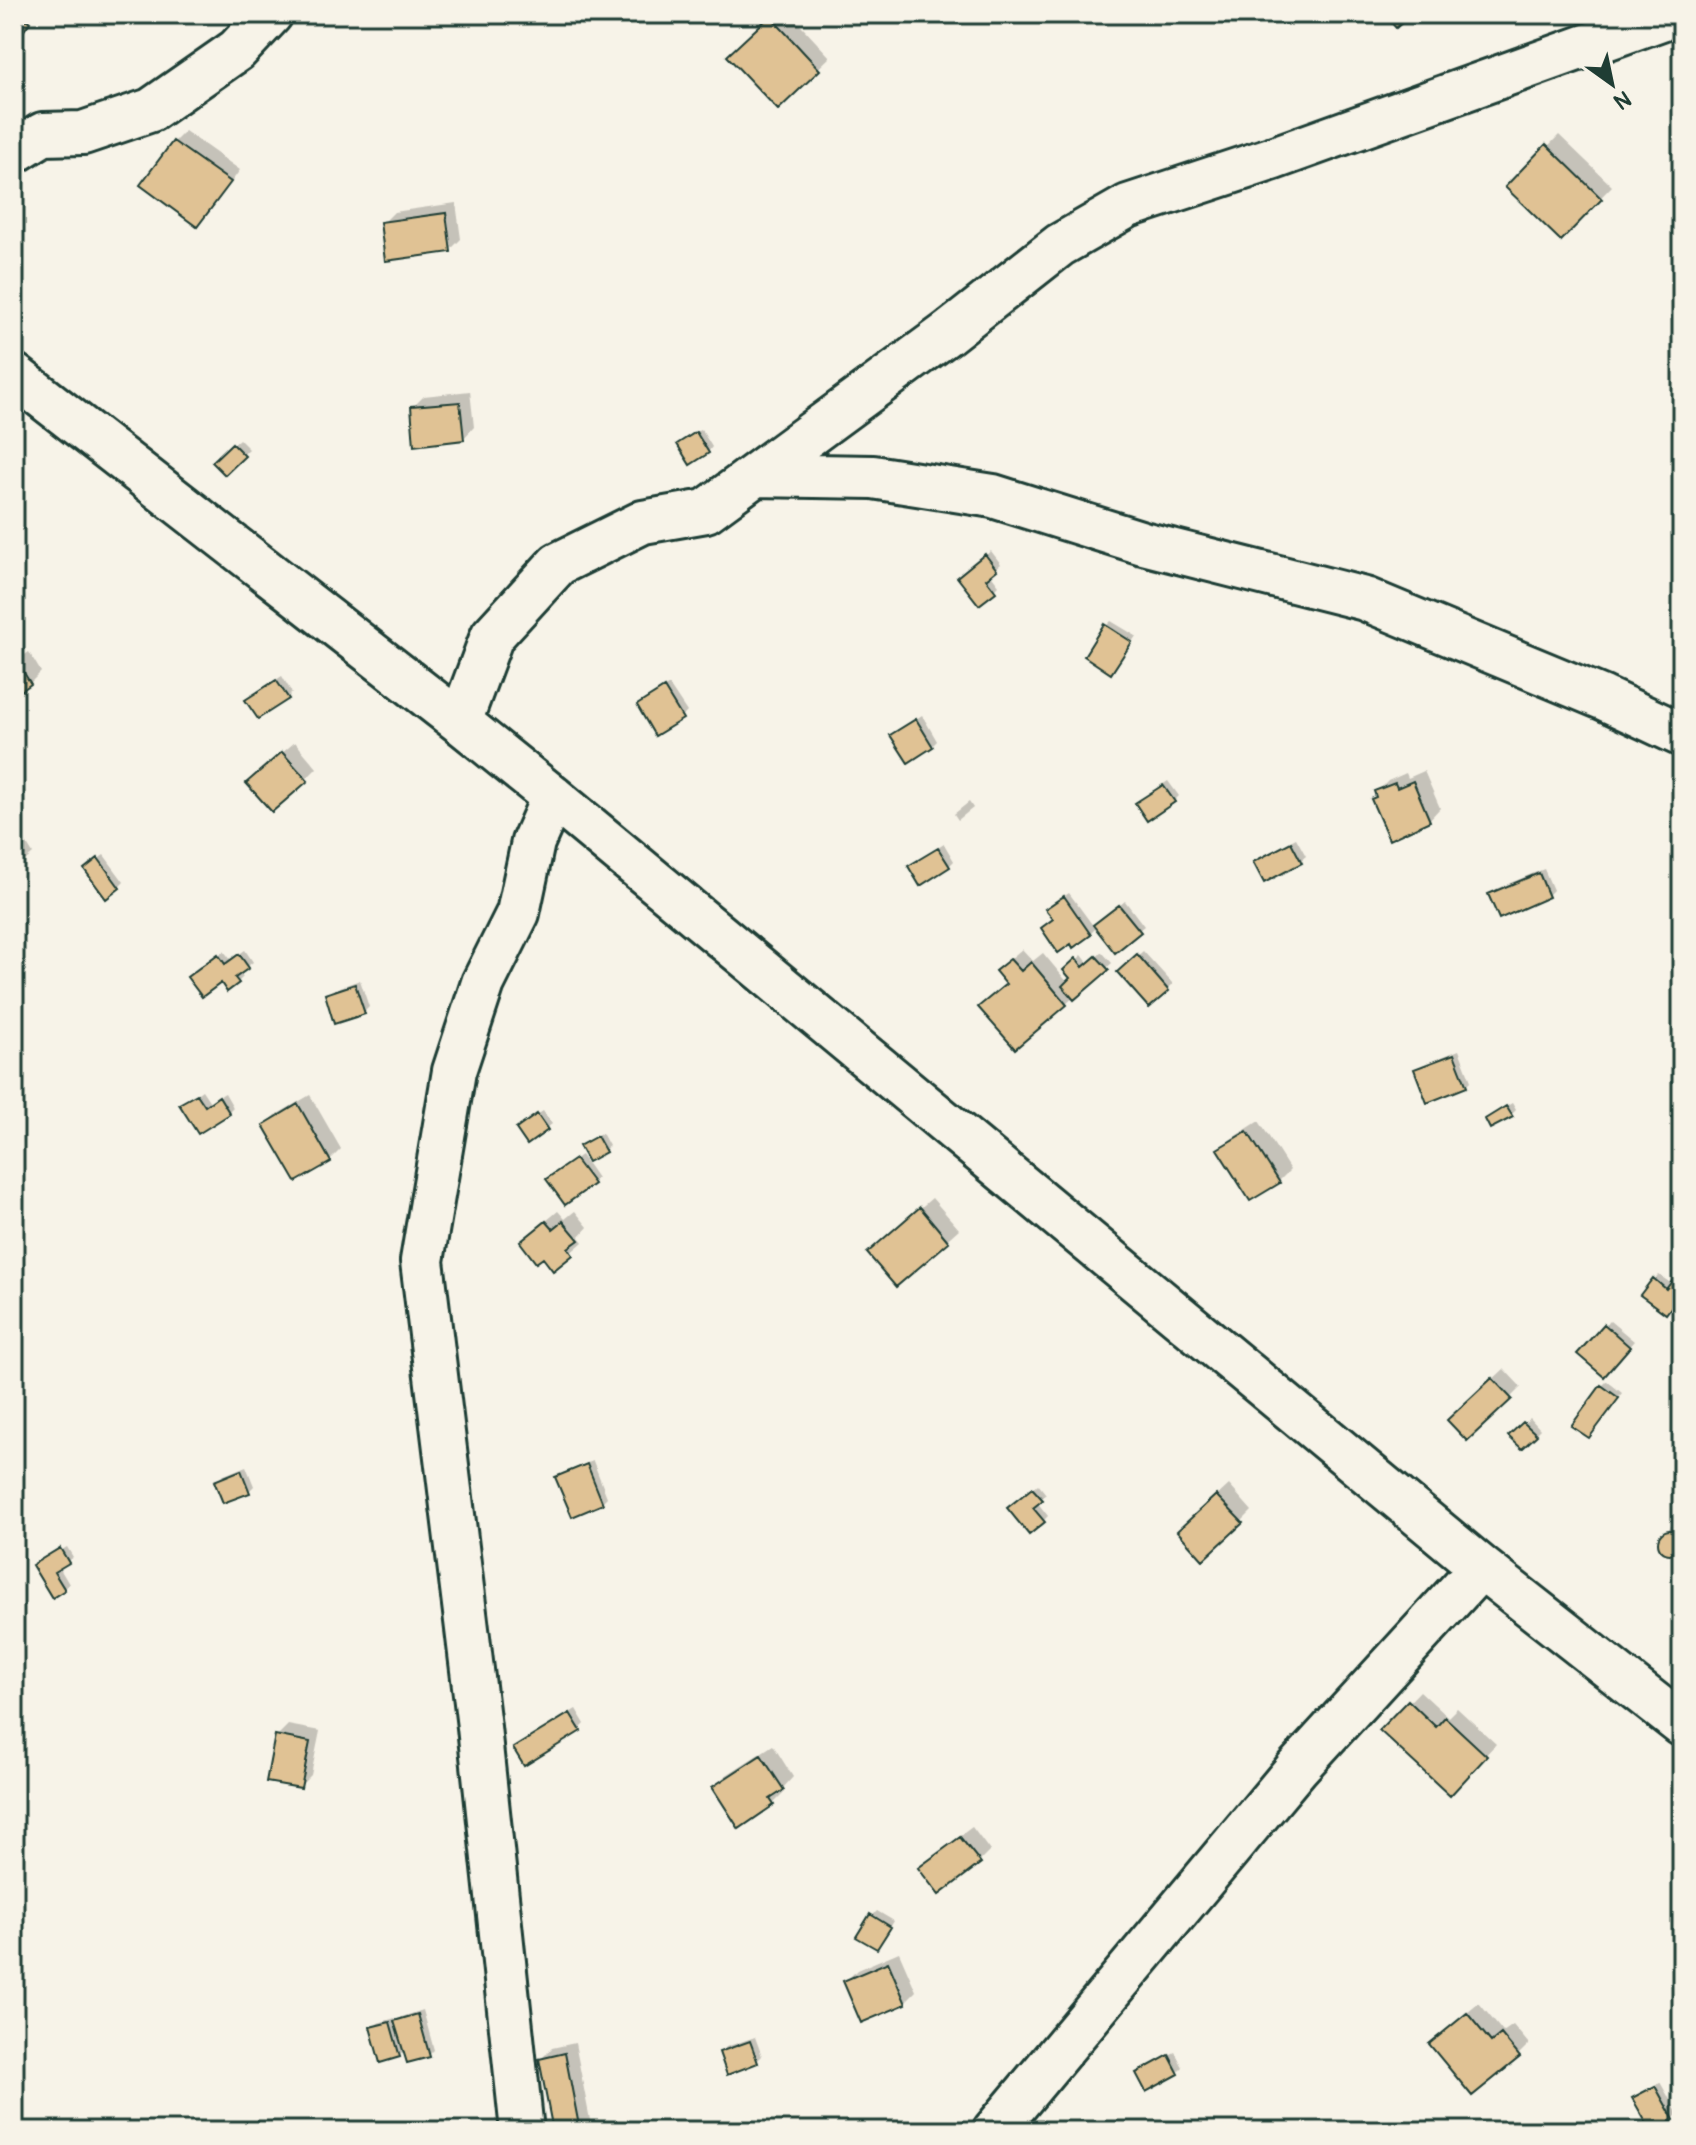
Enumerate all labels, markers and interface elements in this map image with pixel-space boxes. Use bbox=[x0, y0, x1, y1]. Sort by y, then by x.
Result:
north arrow bbox=[1572, 44, 1652, 124]
text: N bbox=[1608, 84, 1636, 116]

